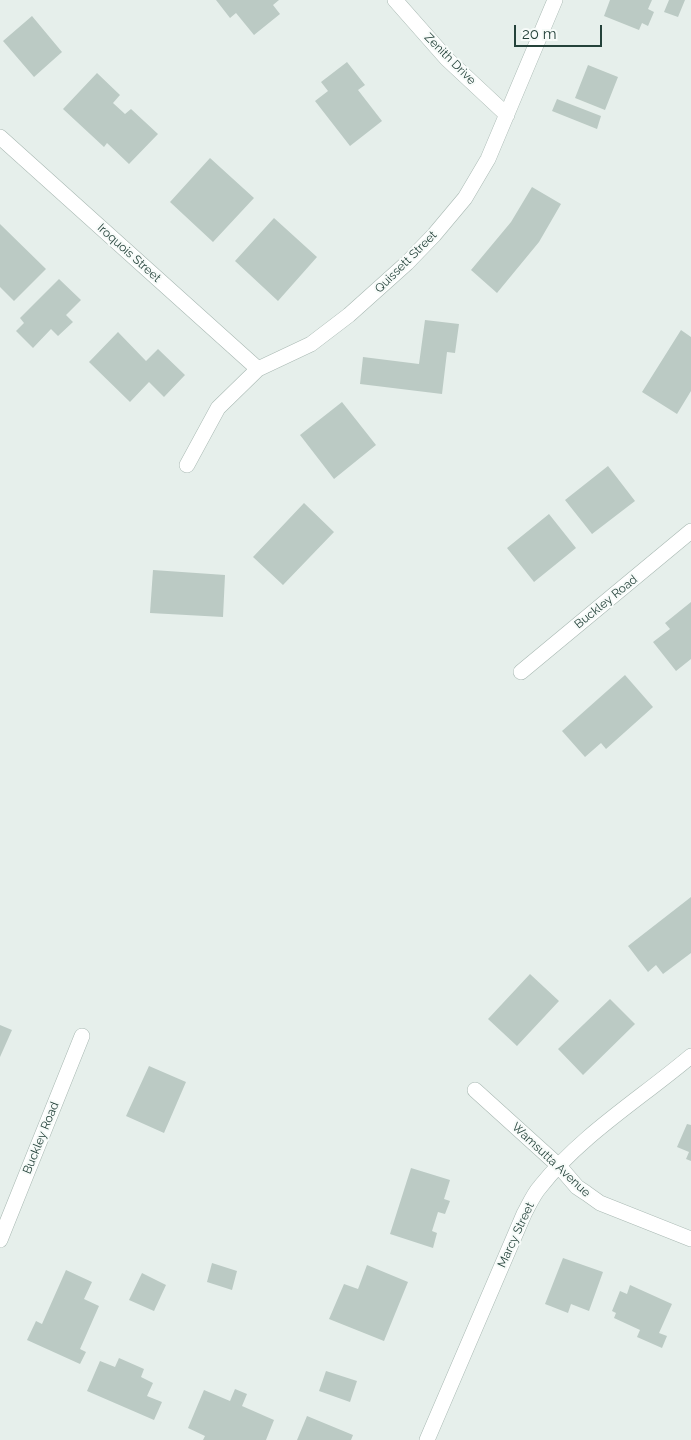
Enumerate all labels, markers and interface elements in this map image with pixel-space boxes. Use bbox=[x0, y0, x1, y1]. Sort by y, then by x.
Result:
scale bar bbox=[516, 15, 604, 47]
text: 20 m bbox=[522, 25, 557, 43]
street label: Zenith Drive bbox=[421, 30, 479, 88]
street label: Iroquois Street bbox=[94, 221, 164, 285]
street label: Quissett Street bbox=[372, 228, 440, 296]
street label: Buckley Road bbox=[572, 572, 640, 632]
street label: Buckley Road bbox=[20, 1100, 62, 1176]
street label: Wamsutta Avenue bbox=[509, 1120, 593, 1200]
street label: Marcy Street bbox=[495, 1200, 537, 1270]

